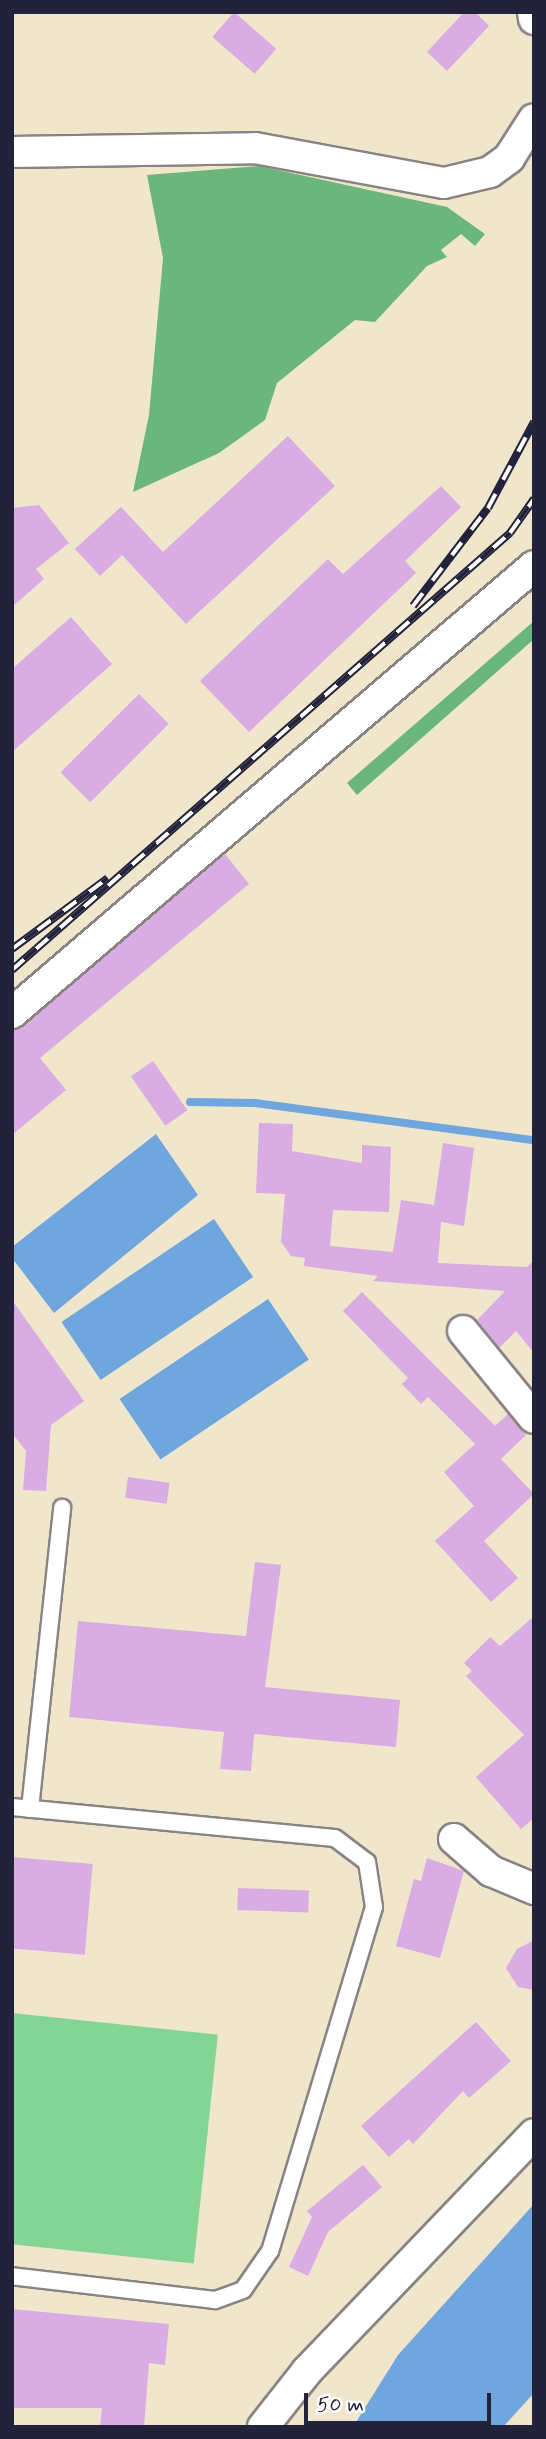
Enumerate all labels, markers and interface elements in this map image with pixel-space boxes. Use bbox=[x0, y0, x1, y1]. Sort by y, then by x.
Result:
scale bar bbox=[308, 2380, 495, 2424]
text: 50 m bbox=[317, 2391, 364, 2419]

